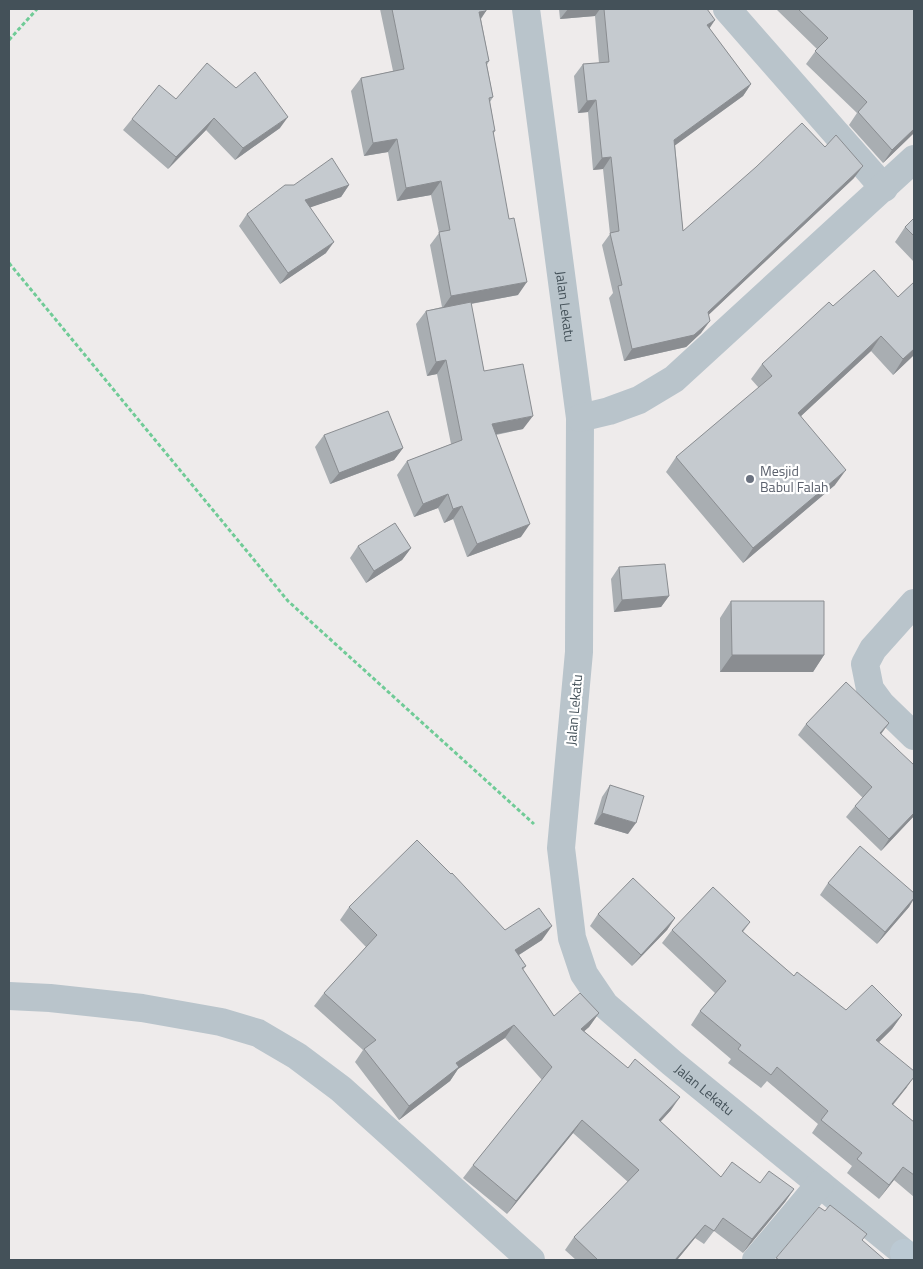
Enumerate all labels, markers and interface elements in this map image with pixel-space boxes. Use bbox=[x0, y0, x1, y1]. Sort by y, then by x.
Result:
street label: Jalan Lekatu bbox=[551, 269, 581, 343]
place label: Mesjid Babul Falah bbox=[760, 460, 828, 497]
marker: Mesjid Babul Falah bbox=[744, 473, 756, 485]
street label: Jalan Lekatu bbox=[560, 673, 587, 747]
street label: Jalan Lekatu bbox=[670, 1058, 739, 1120]

